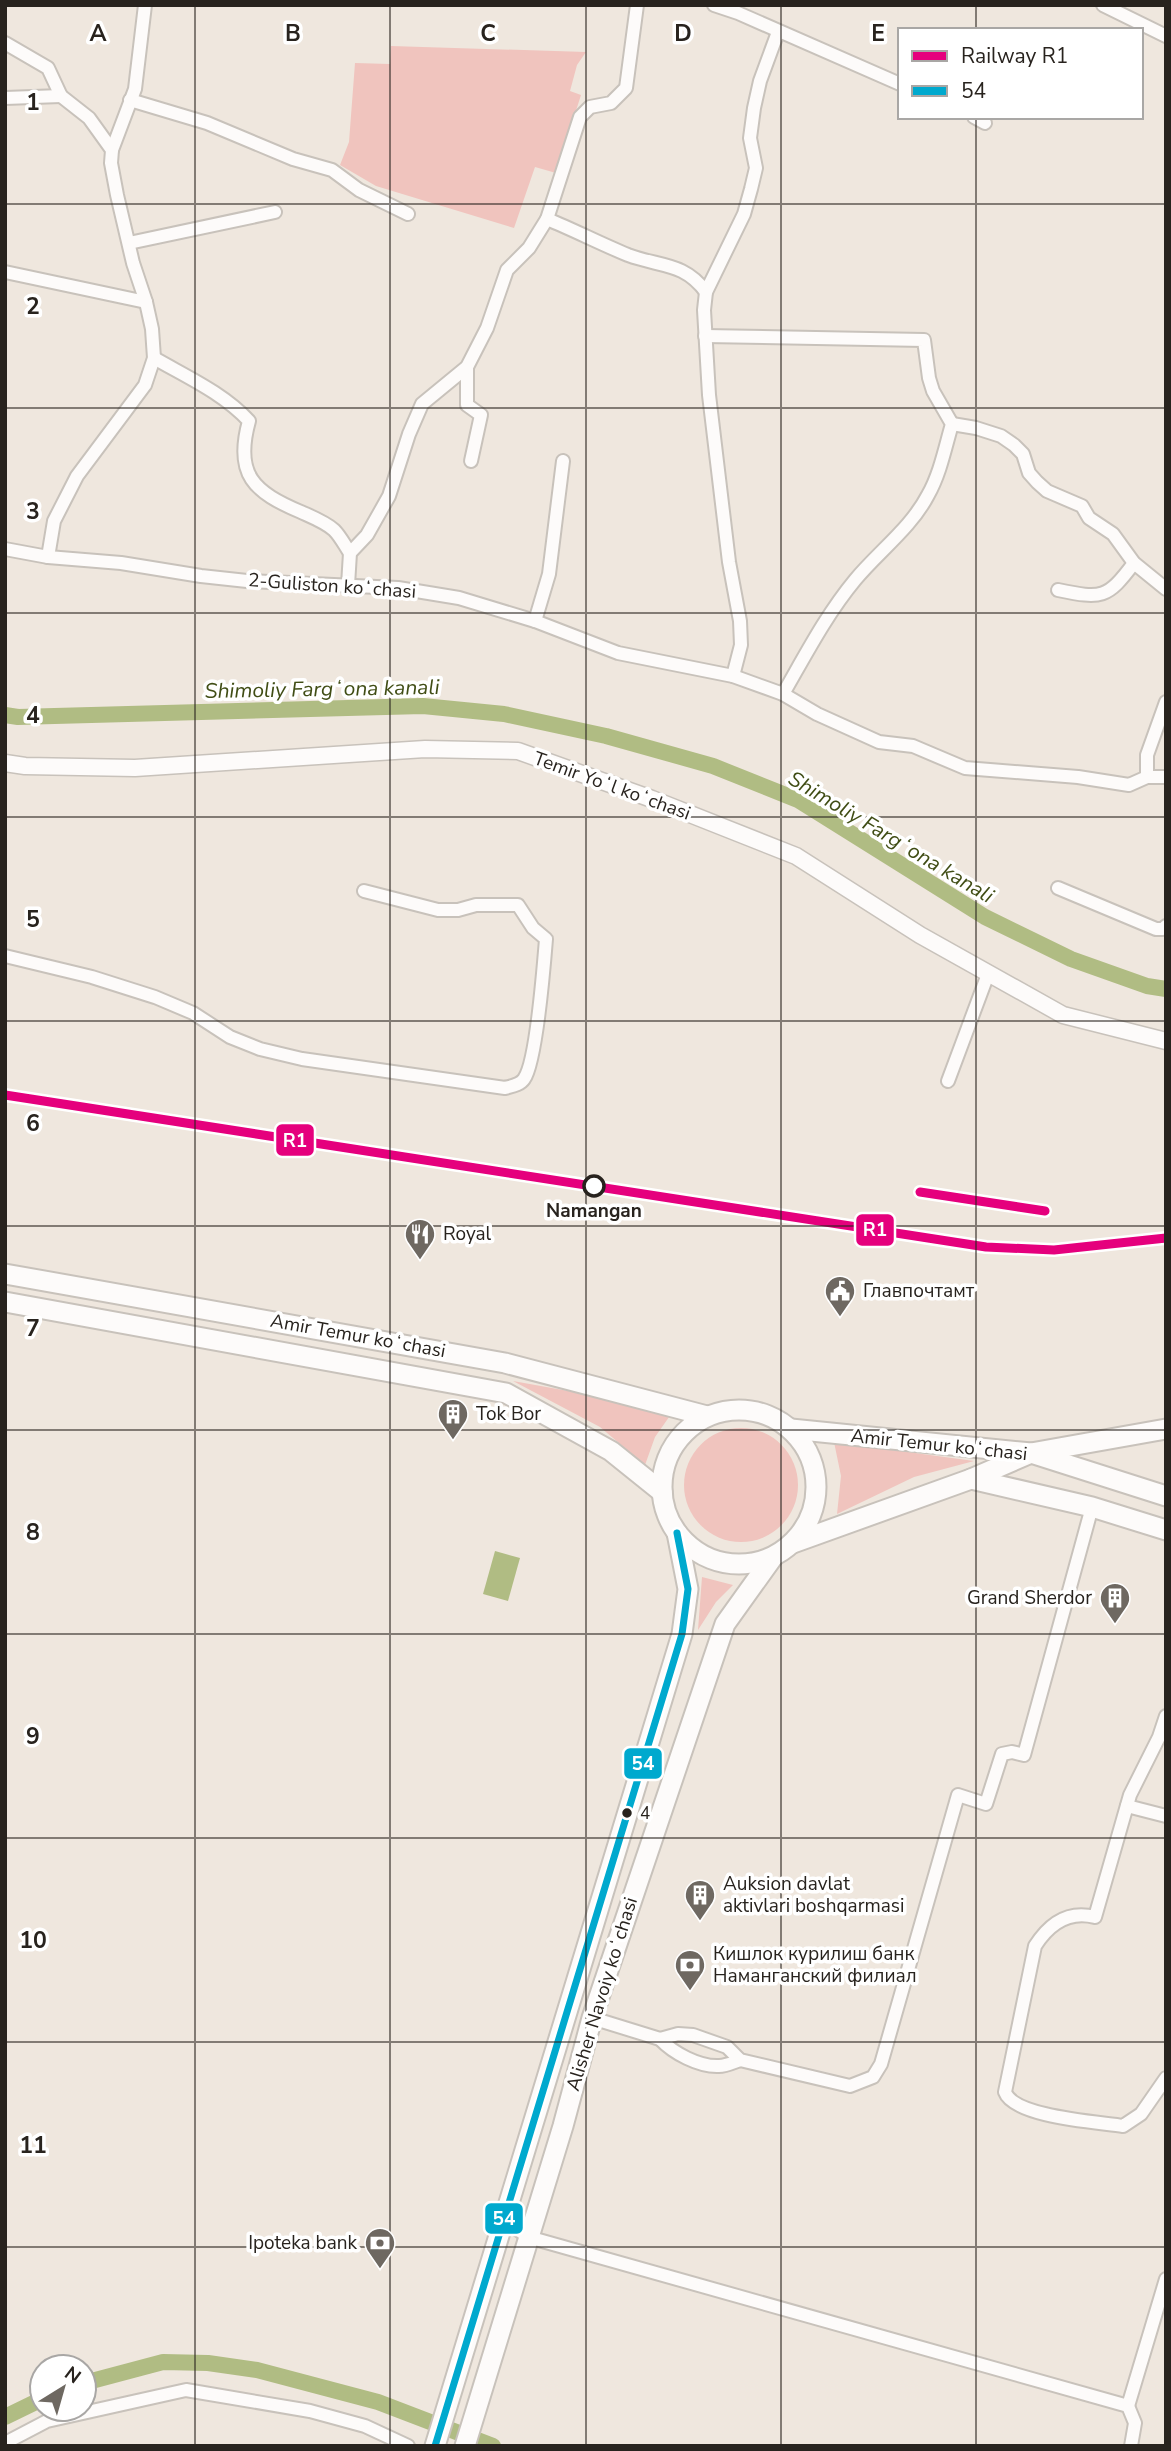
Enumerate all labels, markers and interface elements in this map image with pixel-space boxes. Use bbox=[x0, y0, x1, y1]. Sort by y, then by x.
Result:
text: A bbox=[89, 18, 107, 49]
text: B bbox=[285, 18, 301, 49]
text: C bbox=[480, 18, 496, 49]
text: D bbox=[674, 18, 692, 49]
text: E bbox=[871, 18, 885, 49]
legend bbox=[898, 28, 1143, 119]
text: Railway R1 bbox=[961, 42, 1068, 70]
text: 54 bbox=[961, 77, 986, 105]
text: 1 bbox=[26, 87, 40, 118]
text: 2 bbox=[26, 291, 40, 322]
text: 3 bbox=[26, 496, 40, 527]
street label: 2-Guliston koʻchasi bbox=[247, 567, 417, 605]
water label: Shimoliy Fargʻona kanali bbox=[204, 673, 441, 705]
text: 4 bbox=[26, 700, 40, 731]
street label: Temir Yoʻl koʻchasi bbox=[530, 746, 694, 826]
water label: Shimoliy Fargʻona kanali bbox=[783, 765, 1000, 910]
text: 5 bbox=[26, 904, 40, 935]
text: 6 bbox=[26, 1108, 40, 1139]
line badge: R1 bbox=[275, 1123, 315, 1157]
text: R1 bbox=[283, 1128, 307, 1154]
marker: Namangan bbox=[583, 1175, 605, 1197]
place label: Namangan bbox=[546, 1198, 642, 1224]
line badge: R1 bbox=[855, 1213, 895, 1247]
restaurant icon: Royal bbox=[403, 1217, 437, 1261]
text: R1 bbox=[863, 1217, 887, 1243]
place label: Royal bbox=[443, 1221, 492, 1247]
public building icon: Главпочтамт bbox=[823, 1274, 857, 1318]
place label: Главпочтамт bbox=[863, 1278, 975, 1304]
street label: Amir Temur koʻchasi bbox=[268, 1308, 448, 1364]
text: 7 bbox=[26, 1313, 40, 1344]
building icon: Tok Bor bbox=[436, 1397, 470, 1441]
place label: Tok Bor bbox=[476, 1401, 541, 1427]
street label: Amir Temur koʻchasi bbox=[849, 1423, 1029, 1467]
text: 8 bbox=[26, 1517, 40, 1548]
building icon: Grand Sherdor bbox=[1098, 1581, 1132, 1625]
place label: Grand Sherdor bbox=[967, 1585, 1092, 1611]
text: 9 bbox=[26, 1721, 40, 1752]
line badge: 54 bbox=[623, 1747, 663, 1780]
text: 54 bbox=[632, 1751, 654, 1777]
place label: 4 bbox=[640, 1802, 650, 1825]
marker: 4 bbox=[620, 1806, 634, 1820]
place label: Auksion davlat aktivlari boshqarmasi bbox=[723, 1871, 904, 1919]
building icon: Auksion davlat aktivlari boshqarmasi bbox=[683, 1878, 717, 1922]
street label: Alisher Navoiy koʻchasi bbox=[560, 1894, 644, 2094]
text: 10 bbox=[19, 1925, 47, 1956]
place label: Кишлок курилиш банк Наманганский филиал bbox=[713, 1941, 917, 1989]
bank icon: Кишлок курилиш банк Наманганский филиал bbox=[673, 1948, 707, 1992]
text: 11 bbox=[19, 2130, 47, 2161]
line badge: 54 bbox=[484, 2202, 524, 2235]
text: 54 bbox=[493, 2206, 515, 2232]
bank icon: Ipoteka bank bbox=[363, 2226, 397, 2270]
place label: Ipoteka bank bbox=[248, 2230, 357, 2256]
north arrow bbox=[28, 2353, 98, 2423]
text: N bbox=[59, 2361, 86, 2390]

